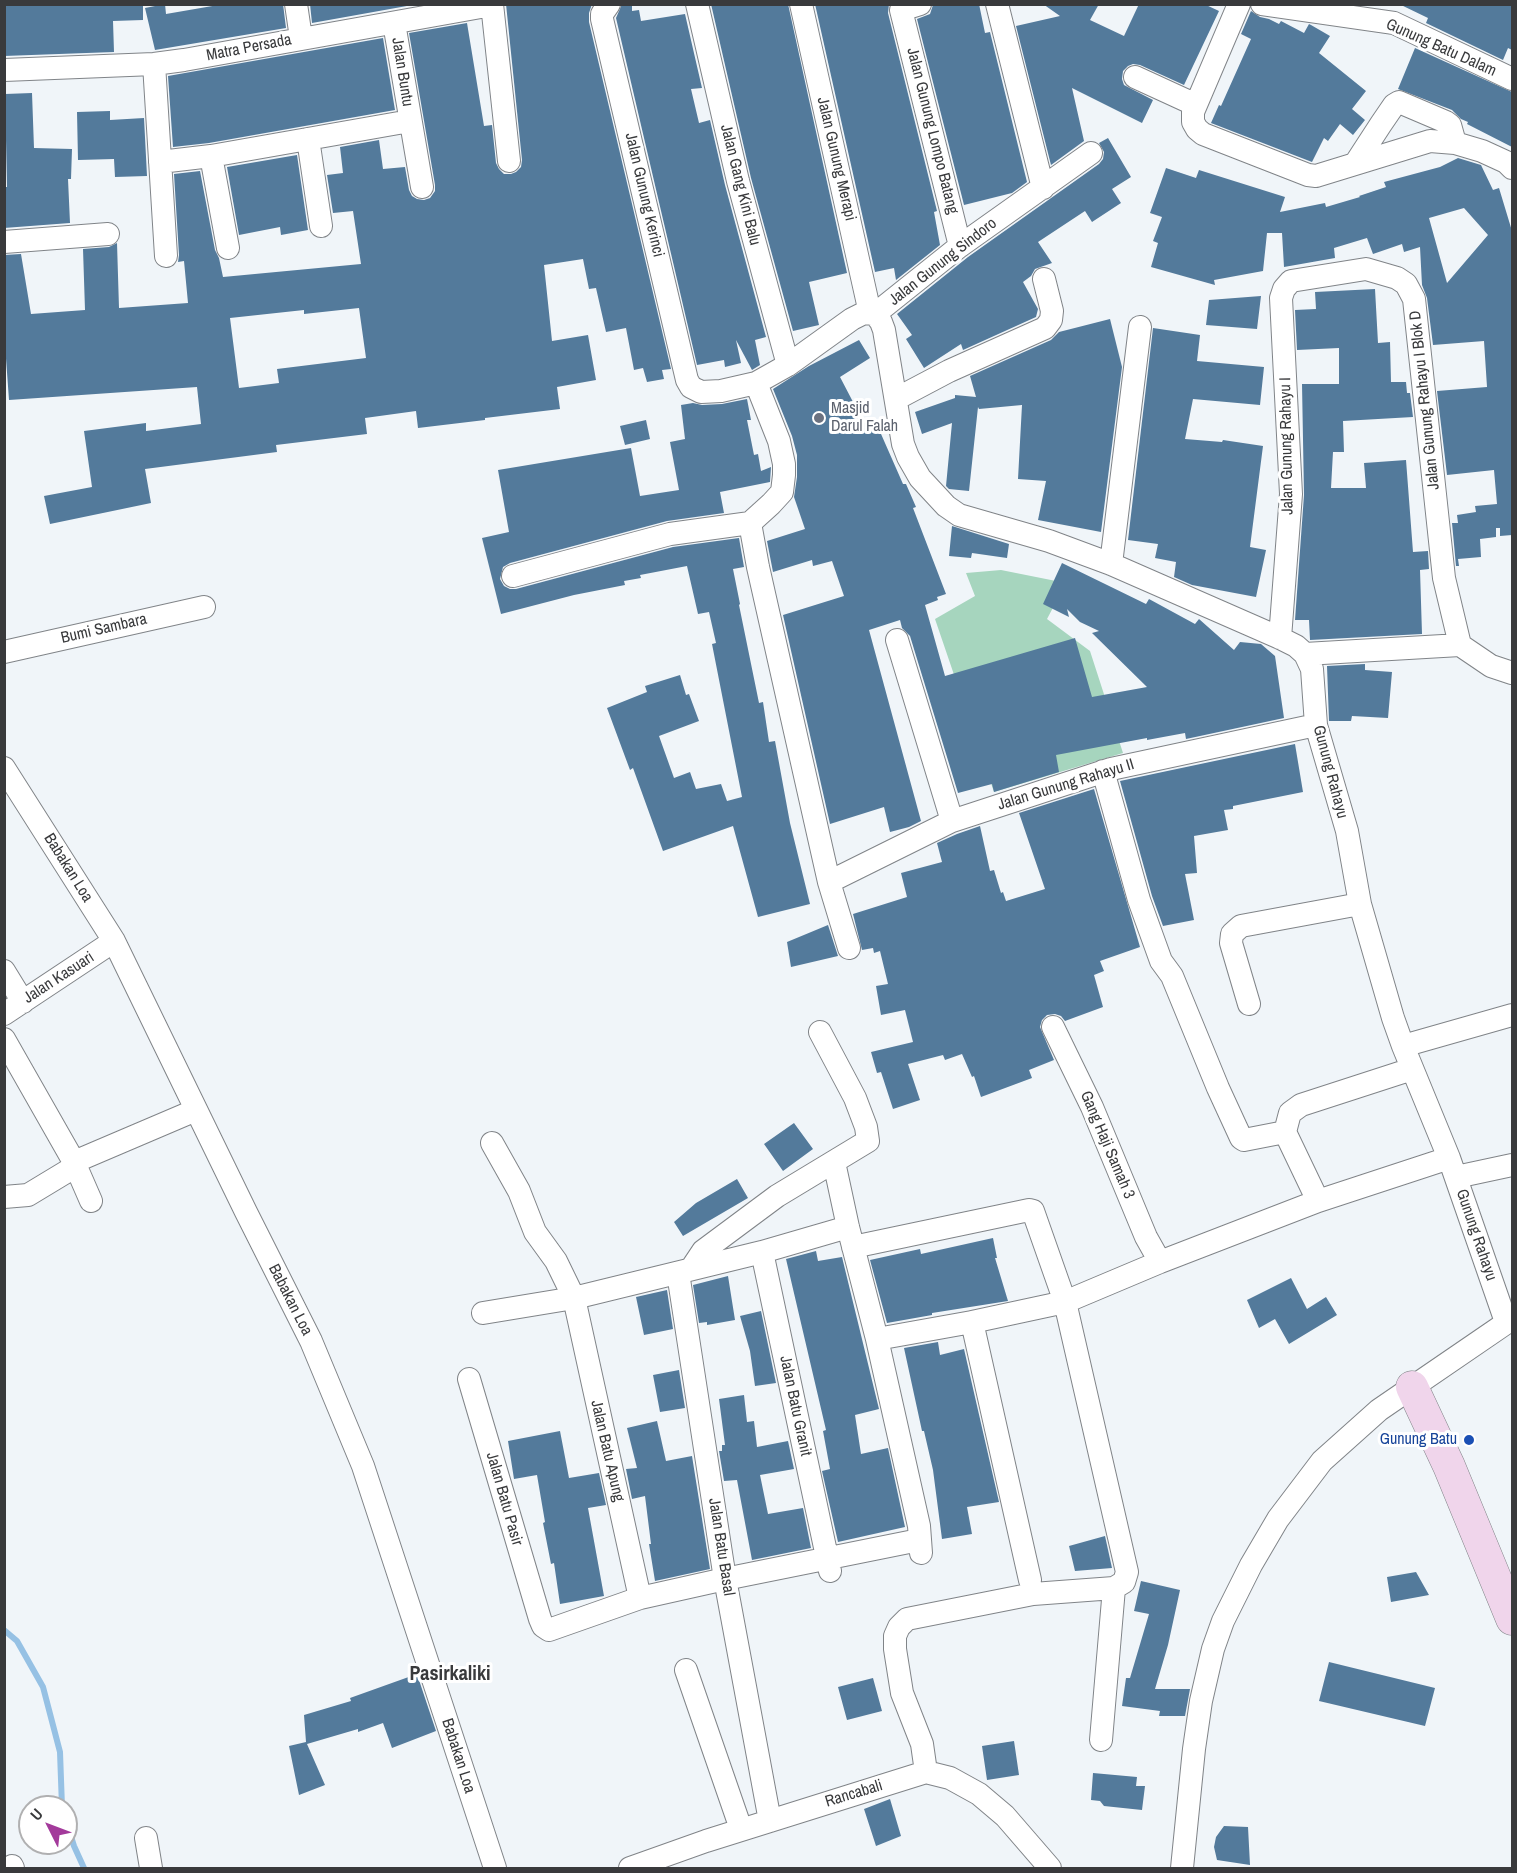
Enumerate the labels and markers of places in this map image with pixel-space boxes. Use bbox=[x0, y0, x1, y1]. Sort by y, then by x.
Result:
place label: Masjid Darul Falah bbox=[831, 399, 898, 437]
marker: Masjid Darul Falah bbox=[812, 411, 826, 425]
place label: Gunung Batu bbox=[1380, 1430, 1457, 1450]
marker: Gunung Batu bbox=[1462, 1433, 1476, 1447]

